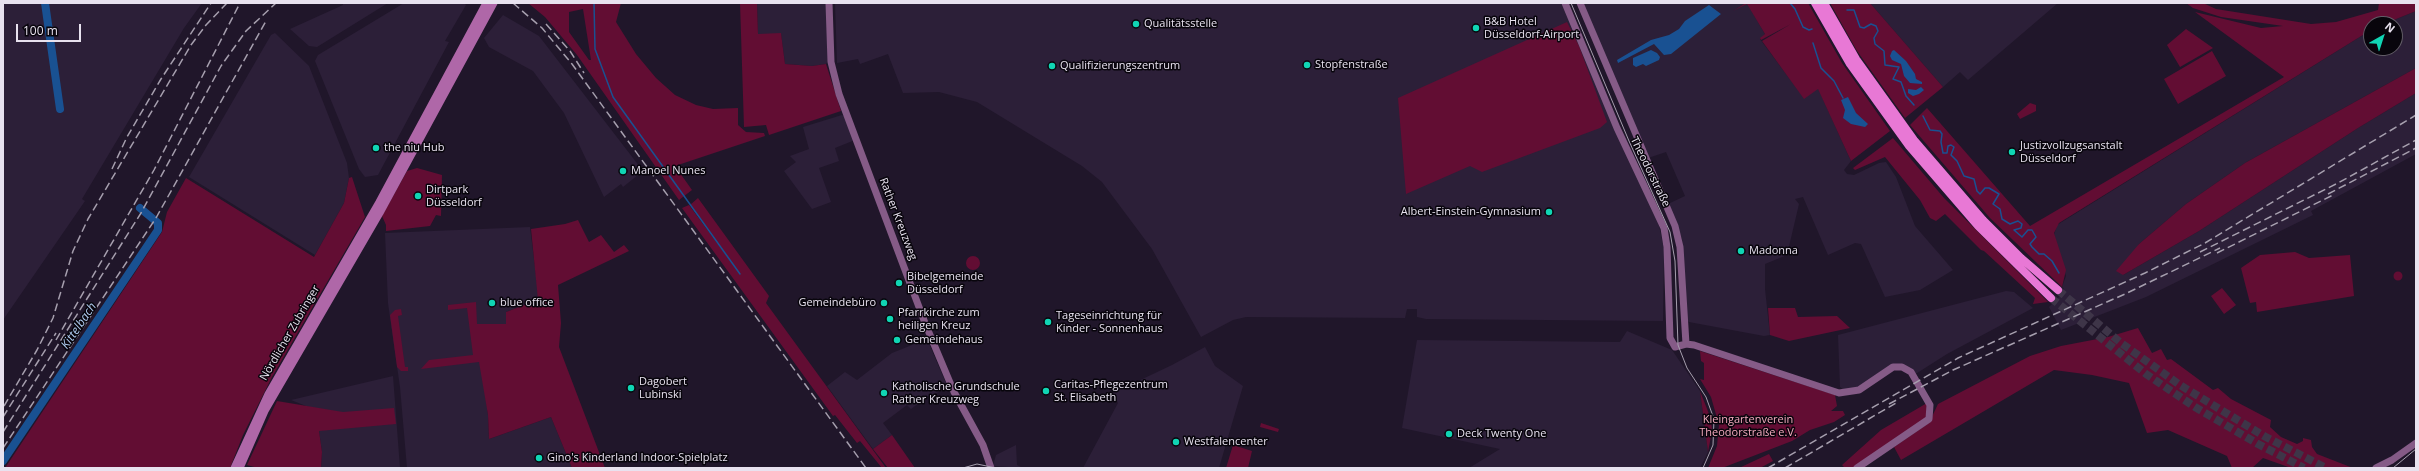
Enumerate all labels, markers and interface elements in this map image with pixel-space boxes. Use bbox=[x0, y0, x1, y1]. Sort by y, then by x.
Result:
place label: B&B Hotel Düsseldorf-Airport bbox=[1484, 15, 1579, 41]
scale bar bbox=[18, 16, 83, 42]
north arrow bbox=[2363, 16, 2403, 56]
place label: Qualitätsstelle bbox=[1144, 17, 1217, 31]
text: N bbox=[2382, 18, 2398, 36]
marker: Qualitätsstelle bbox=[1131, 19, 1141, 29]
text: 100 m bbox=[23, 22, 58, 39]
marker: B&B Hotel Düsseldorf-Airport bbox=[1471, 23, 1481, 33]
place label: Stopfenstraße bbox=[1315, 58, 1388, 72]
place label: Qualifizierungszentrum bbox=[1060, 59, 1180, 73]
marker: Stopfenstraße bbox=[1302, 60, 1312, 70]
marker: Qualifizierungszentrum bbox=[1047, 61, 1057, 71]
street label: Theodorstraße bbox=[1627, 135, 1673, 209]
place label: Justizvollzugsanstalt Düsseldorf bbox=[2020, 139, 2122, 165]
place label: the niu Hub bbox=[384, 141, 444, 155]
marker: the niu Hub bbox=[371, 143, 381, 153]
marker: Justizvollzugsanstalt Düsseldorf bbox=[2007, 147, 2017, 157]
place label: Manoel Nunes bbox=[631, 164, 705, 178]
marker: Manoel Nunes bbox=[618, 166, 628, 176]
street label: Rather Kreuzweg bbox=[876, 176, 920, 262]
place label: Dirtpark Düsseldorf bbox=[426, 183, 482, 209]
marker: Dirtpark Düsseldorf bbox=[413, 191, 423, 201]
place label: Albert-Einstein-Gymnasium bbox=[1401, 205, 1541, 219]
marker: Albert-Einstein-Gymnasium bbox=[1544, 207, 1554, 217]
place label: Madonna bbox=[1749, 244, 1798, 258]
marker: Madonna bbox=[1736, 246, 1746, 256]
place label: Bibelgemeinde Düsseldorf bbox=[907, 270, 984, 296]
marker: Bibelgemeinde Düsseldorf bbox=[894, 278, 904, 288]
street label: Nördlicher Zubringer bbox=[257, 283, 323, 383]
place label: blue office bbox=[500, 296, 554, 310]
place label: Gemeindebüro bbox=[798, 296, 876, 310]
marker: blue office bbox=[487, 298, 497, 308]
marker: Gemeindebüro bbox=[879, 298, 889, 308]
water label: Kittelbach bbox=[58, 300, 100, 352]
place label: Pfarrkirche zum heiligen Kreuz bbox=[898, 306, 980, 332]
place label: Tageseinrichtung für Kinder - Sonnenhaus bbox=[1056, 309, 1163, 335]
marker: Pfarrkirche zum heiligen Kreuz bbox=[885, 314, 895, 324]
marker: Tageseinrichtung für Kinder - Sonnenhaus bbox=[1043, 317, 1053, 327]
place label: Gemeindehaus bbox=[905, 333, 983, 347]
marker: Gemeindehaus bbox=[892, 335, 902, 345]
place label: Dagobert Lubinski bbox=[639, 375, 687, 401]
place label: Caritas-Pflegezentrum St. Elisabeth bbox=[1054, 378, 1168, 404]
place label: Katholische Grundschule Rather Kreuzweg bbox=[892, 380, 1020, 406]
marker: Dagobert Lubinski bbox=[626, 383, 636, 393]
marker: Caritas-Pflegezentrum St. Elisabeth bbox=[1041, 386, 1051, 396]
marker: Katholische Grundschule Rather Kreuzweg bbox=[879, 388, 889, 398]
park label: Kleingartenverein Theodorstraße e.V. bbox=[1699, 413, 1797, 439]
place label: Deck Twenty One bbox=[1457, 427, 1546, 441]
marker: Deck Twenty One bbox=[1444, 429, 1454, 439]
place label: Westfalencenter bbox=[1184, 435, 1268, 449]
marker: Westfalencenter bbox=[1171, 437, 1181, 447]
place label: Gino's Kinderland Indoor-Spielplatz bbox=[547, 451, 728, 465]
marker: Gino's Kinderland Indoor-Spielplatz bbox=[534, 453, 544, 463]

